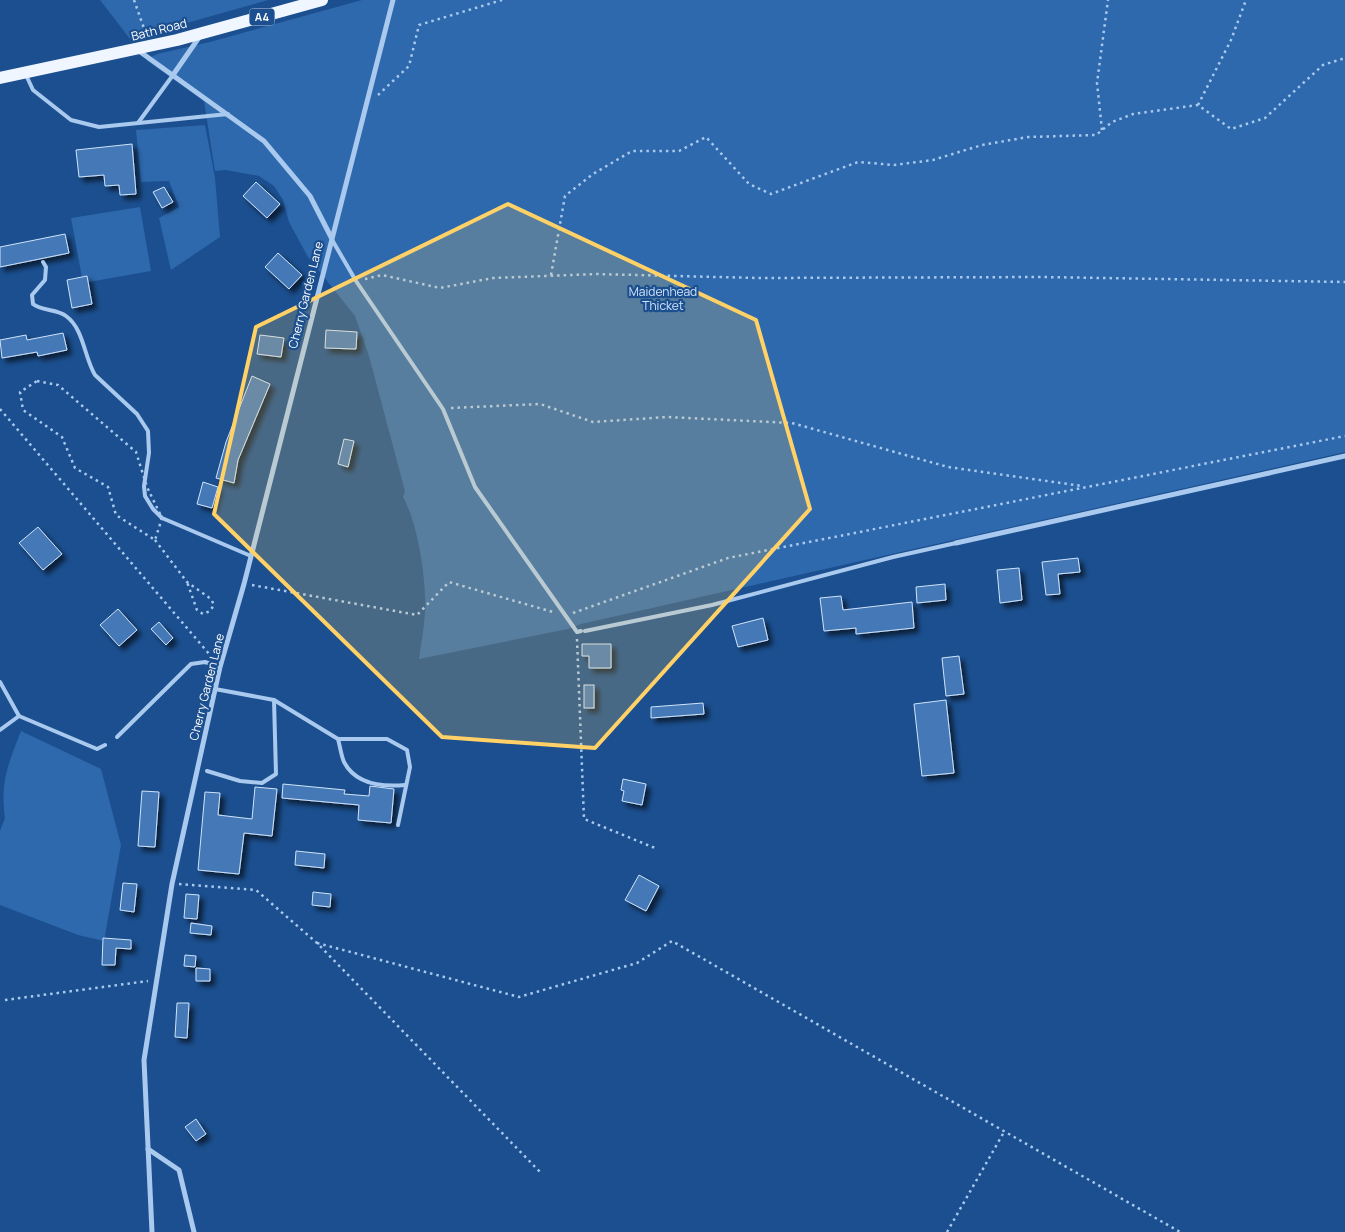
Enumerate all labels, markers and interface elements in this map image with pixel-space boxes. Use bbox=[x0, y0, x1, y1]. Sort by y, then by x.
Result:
road number: A4 bbox=[250, 8, 274, 26]
street label: Bath Road bbox=[129, 14, 188, 45]
street label: Cherry Garden Lane bbox=[284, 240, 327, 350]
park label: Maidenhead Thicket bbox=[629, 283, 697, 314]
street label: Cherry Garden Lane bbox=[185, 632, 228, 742]

